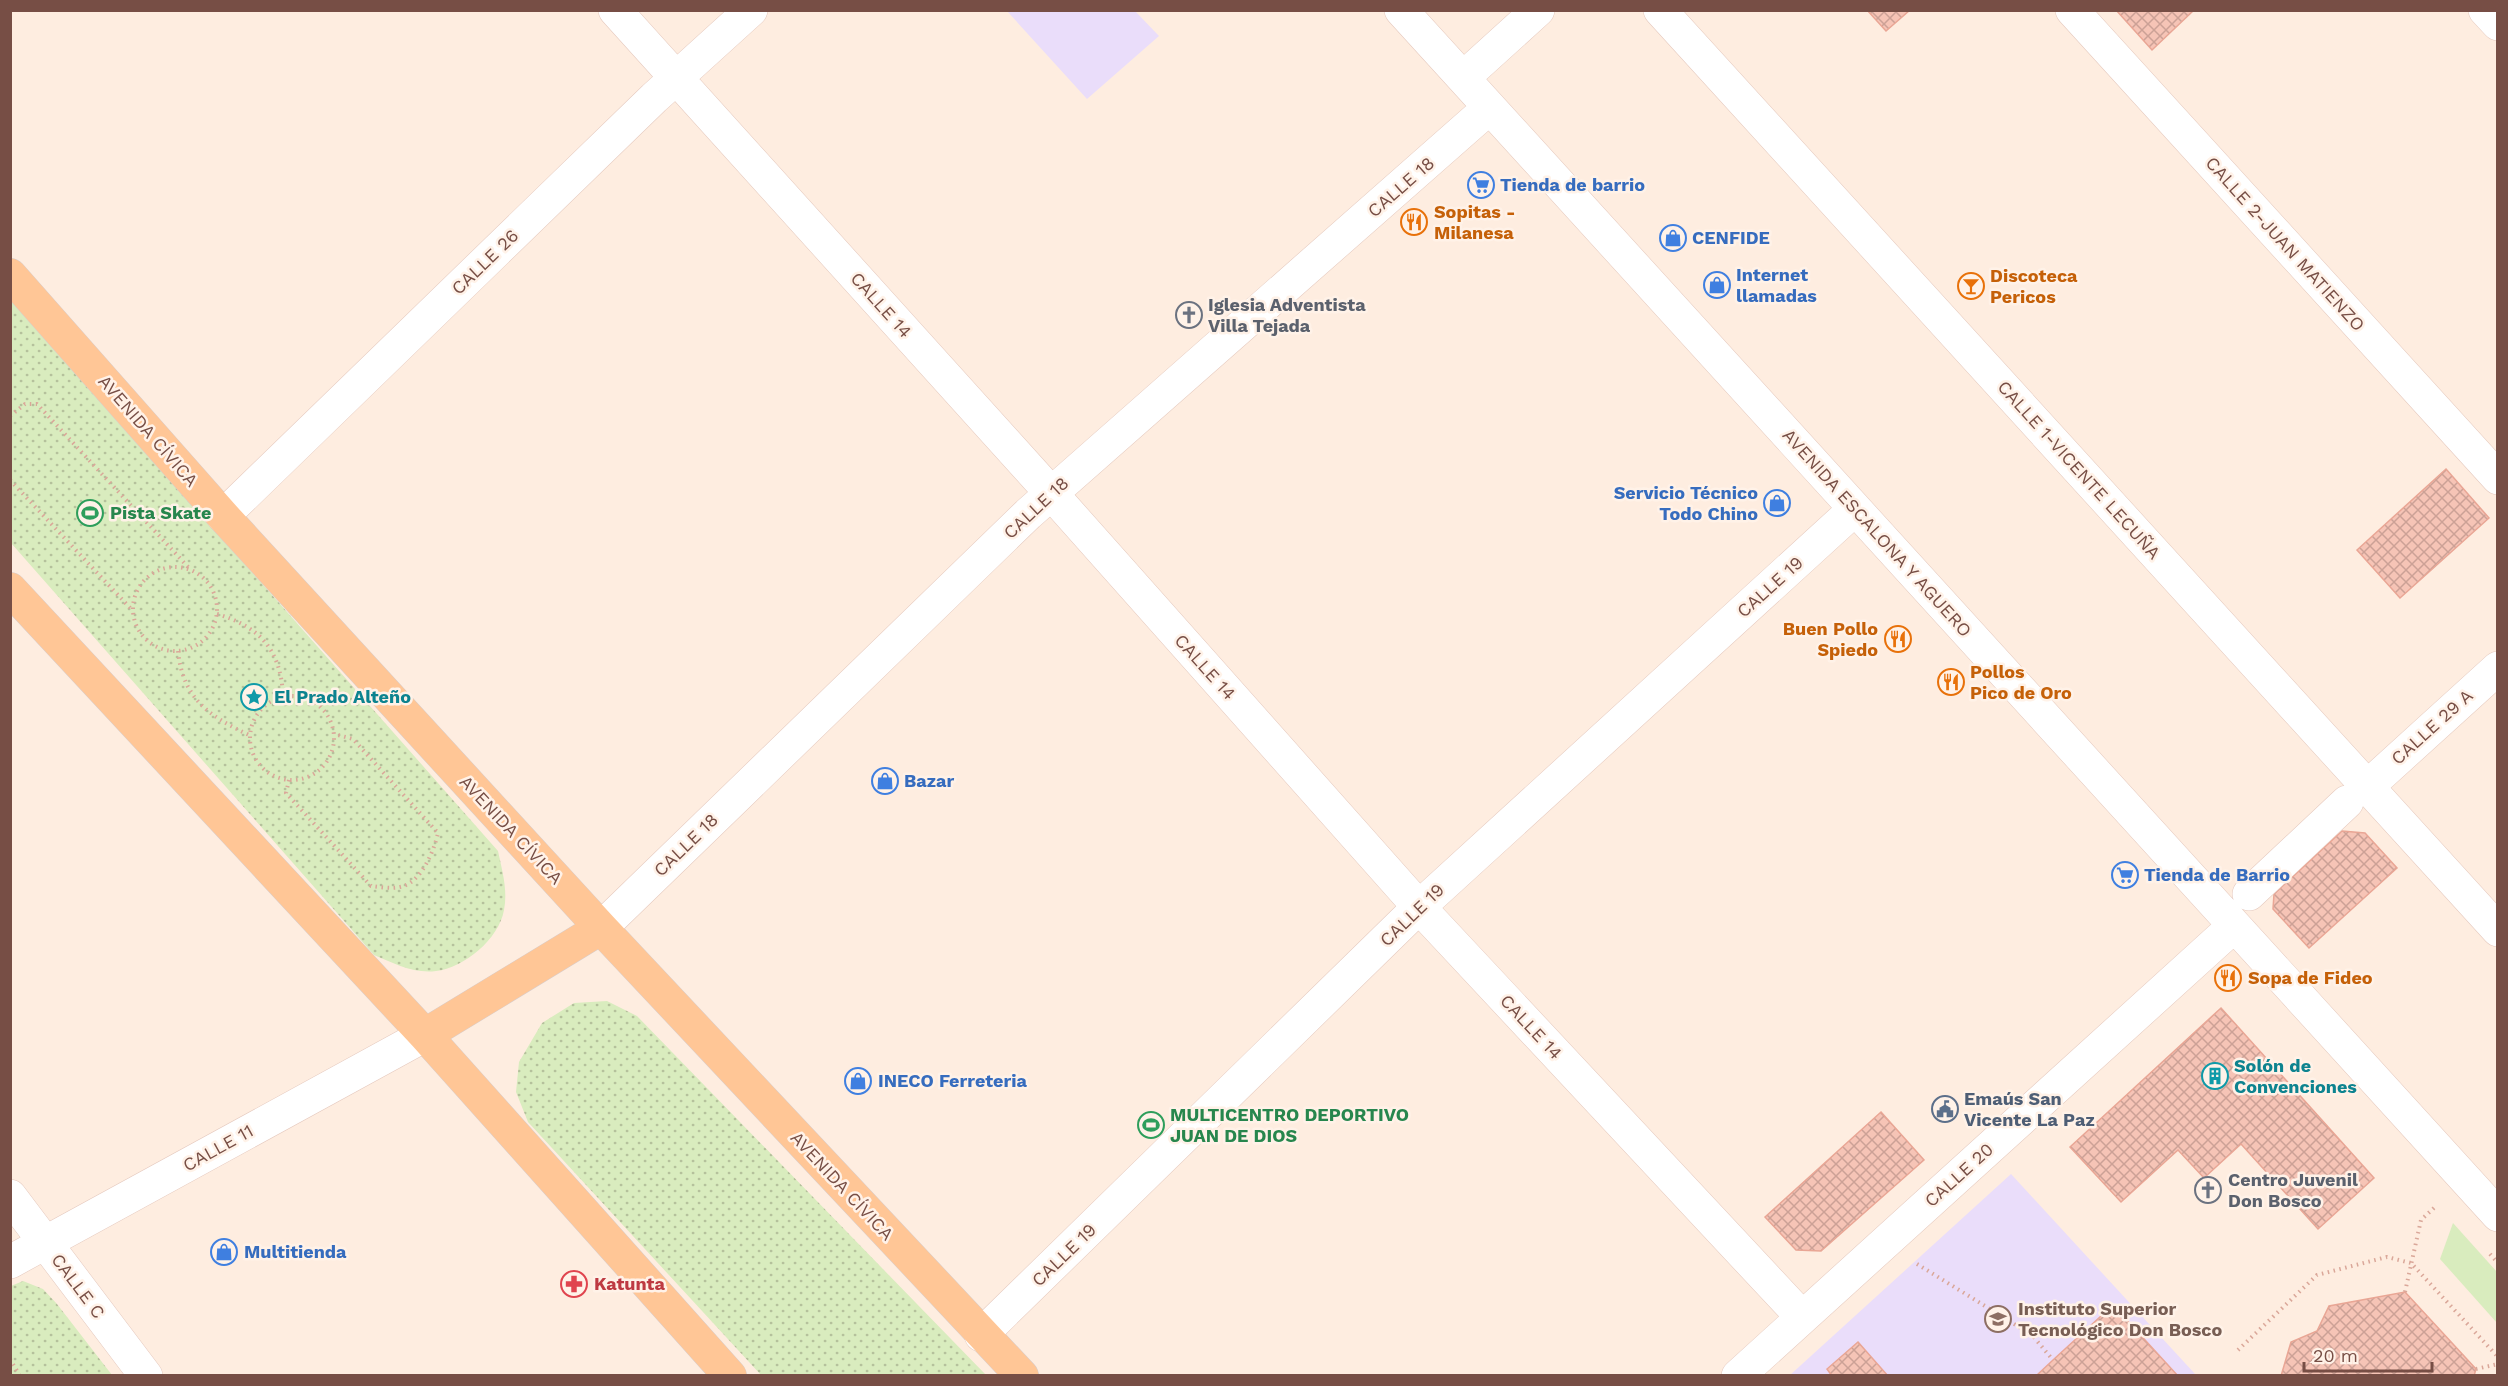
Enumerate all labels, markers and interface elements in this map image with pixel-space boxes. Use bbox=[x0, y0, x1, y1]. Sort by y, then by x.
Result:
street label: CALLE 18 bbox=[1363, 152, 1438, 221]
street label: CALLE 2-JUAN MATIENZO bbox=[2201, 152, 2369, 335]
supermarket icon: Tienda de barrio bbox=[1466, 170, 1496, 200]
place label: Tienda de barrio bbox=[1500, 174, 1645, 195]
place label: Sopitas - Milanesa bbox=[1434, 201, 1516, 243]
restaurant icon: Sopitas - Milanesa bbox=[1399, 207, 1429, 237]
shop icon: CENFIDE bbox=[1658, 223, 1688, 253]
street label: CALLE 26 bbox=[447, 225, 522, 299]
place label: CENFIDE bbox=[1692, 227, 1770, 248]
place label: Internet llamadas bbox=[1736, 264, 1817, 306]
place label: Discoteca Pericos bbox=[1990, 265, 2078, 307]
street label: CALLE 14 bbox=[846, 268, 916, 342]
shop icon: Internet llamadas bbox=[1702, 270, 1732, 300]
bar icon: Discoteca Pericos bbox=[1956, 271, 1986, 301]
place label: Iglesia Adventista Villa Tejada bbox=[1208, 294, 1366, 336]
church icon: Iglesia Adventista Villa Tejada bbox=[1174, 300, 1204, 330]
street label: AVENIDA CÍVICA bbox=[94, 370, 203, 491]
street label: CALLE 1-VICENTE LECUÑA bbox=[1994, 376, 2165, 563]
street label: AVENIDA ESCALONA Y AGUERO bbox=[1778, 424, 1976, 641]
street label: CALLE 18 bbox=[999, 472, 1072, 543]
place label: Servicio Técnico Todo Chino bbox=[1614, 482, 1758, 524]
shop icon: Servicio Técnico Todo Chino bbox=[1762, 488, 1792, 518]
sports icon: Pista Skate bbox=[75, 498, 105, 528]
place label: Pista Skate bbox=[110, 502, 211, 523]
street label: CALLE 19 bbox=[1732, 552, 1807, 622]
place label: Buen Pollo Spiedo bbox=[1783, 618, 1878, 660]
restaurant icon: Buen Pollo Spiedo bbox=[1883, 624, 1913, 654]
street label: CALLE 14 bbox=[1170, 630, 1240, 704]
place label: Pollos Pico de Oro bbox=[1970, 661, 2072, 703]
restaurant icon: Pollos Pico de Oro bbox=[1936, 667, 1966, 697]
place icon: El Prado Alteño bbox=[239, 682, 269, 712]
street label: CALLE 29 A bbox=[2387, 685, 2477, 769]
place label: El Prado Alteño bbox=[274, 686, 411, 707]
shop icon: Bazar bbox=[870, 766, 900, 796]
place label: Bazar bbox=[904, 770, 954, 791]
street label: AVENIDA CÍVICA bbox=[456, 771, 567, 889]
street label: CALLE 18 bbox=[649, 809, 722, 880]
supermarket icon: Tienda de Barrio bbox=[2110, 860, 2140, 890]
place label: Tienda de Barrio bbox=[2144, 864, 2290, 885]
street label: CALLE 19 bbox=[1375, 879, 1448, 950]
restaurant icon: Sopa de Fideo bbox=[2213, 963, 2243, 993]
place label: Sopa de Fideo bbox=[2248, 967, 2373, 988]
street label: CALLE 14 bbox=[1496, 990, 1567, 1063]
place label: Solón de Convenciones bbox=[2234, 1055, 2357, 1097]
building icon: Solón de Convenciones bbox=[2200, 1061, 2230, 1091]
shop icon: INECO Ferreteria bbox=[843, 1066, 873, 1096]
place label: INECO Ferreteria bbox=[878, 1070, 1027, 1091]
place label: Emaús San Vicente La Paz bbox=[1964, 1088, 2095, 1130]
public building icon: Emaús San Vicente La Paz bbox=[1930, 1094, 1960, 1124]
place label: MULTICENTRO DEPORTIVO JUAN DE DIOS bbox=[1170, 1104, 1409, 1146]
sports icon: MULTICENTRO DEPORTIVO JUAN DE DIOS bbox=[1136, 1110, 1166, 1140]
street label: CALLE 11 bbox=[179, 1120, 257, 1175]
street label: AVENIDA CÍVICA bbox=[787, 1127, 898, 1245]
street label: CALLE 20 bbox=[1920, 1138, 1997, 1211]
place label: Centro Juvenil Don Bosco bbox=[2228, 1169, 2358, 1211]
church icon: Centro Juvenil Don Bosco bbox=[2193, 1175, 2223, 1205]
street label: CALLE 19 bbox=[1027, 1219, 1100, 1290]
shop icon: Multitienda bbox=[209, 1237, 239, 1267]
place label: Multitienda bbox=[244, 1241, 347, 1262]
street label: CALLE C bbox=[47, 1249, 110, 1322]
pharmacy icon: Katunta bbox=[559, 1269, 589, 1299]
place label: Katunta bbox=[594, 1273, 666, 1294]
place label: Instituto Superior Tecnológico Don Bosco bbox=[2018, 1298, 2223, 1340]
school or university icon: Instituto Superior Tecnológico Don Bosco bbox=[1983, 1304, 2013, 1334]
scale bar bbox=[2304, 1335, 2432, 1373]
text: 20 m bbox=[2313, 1345, 2358, 1366]

